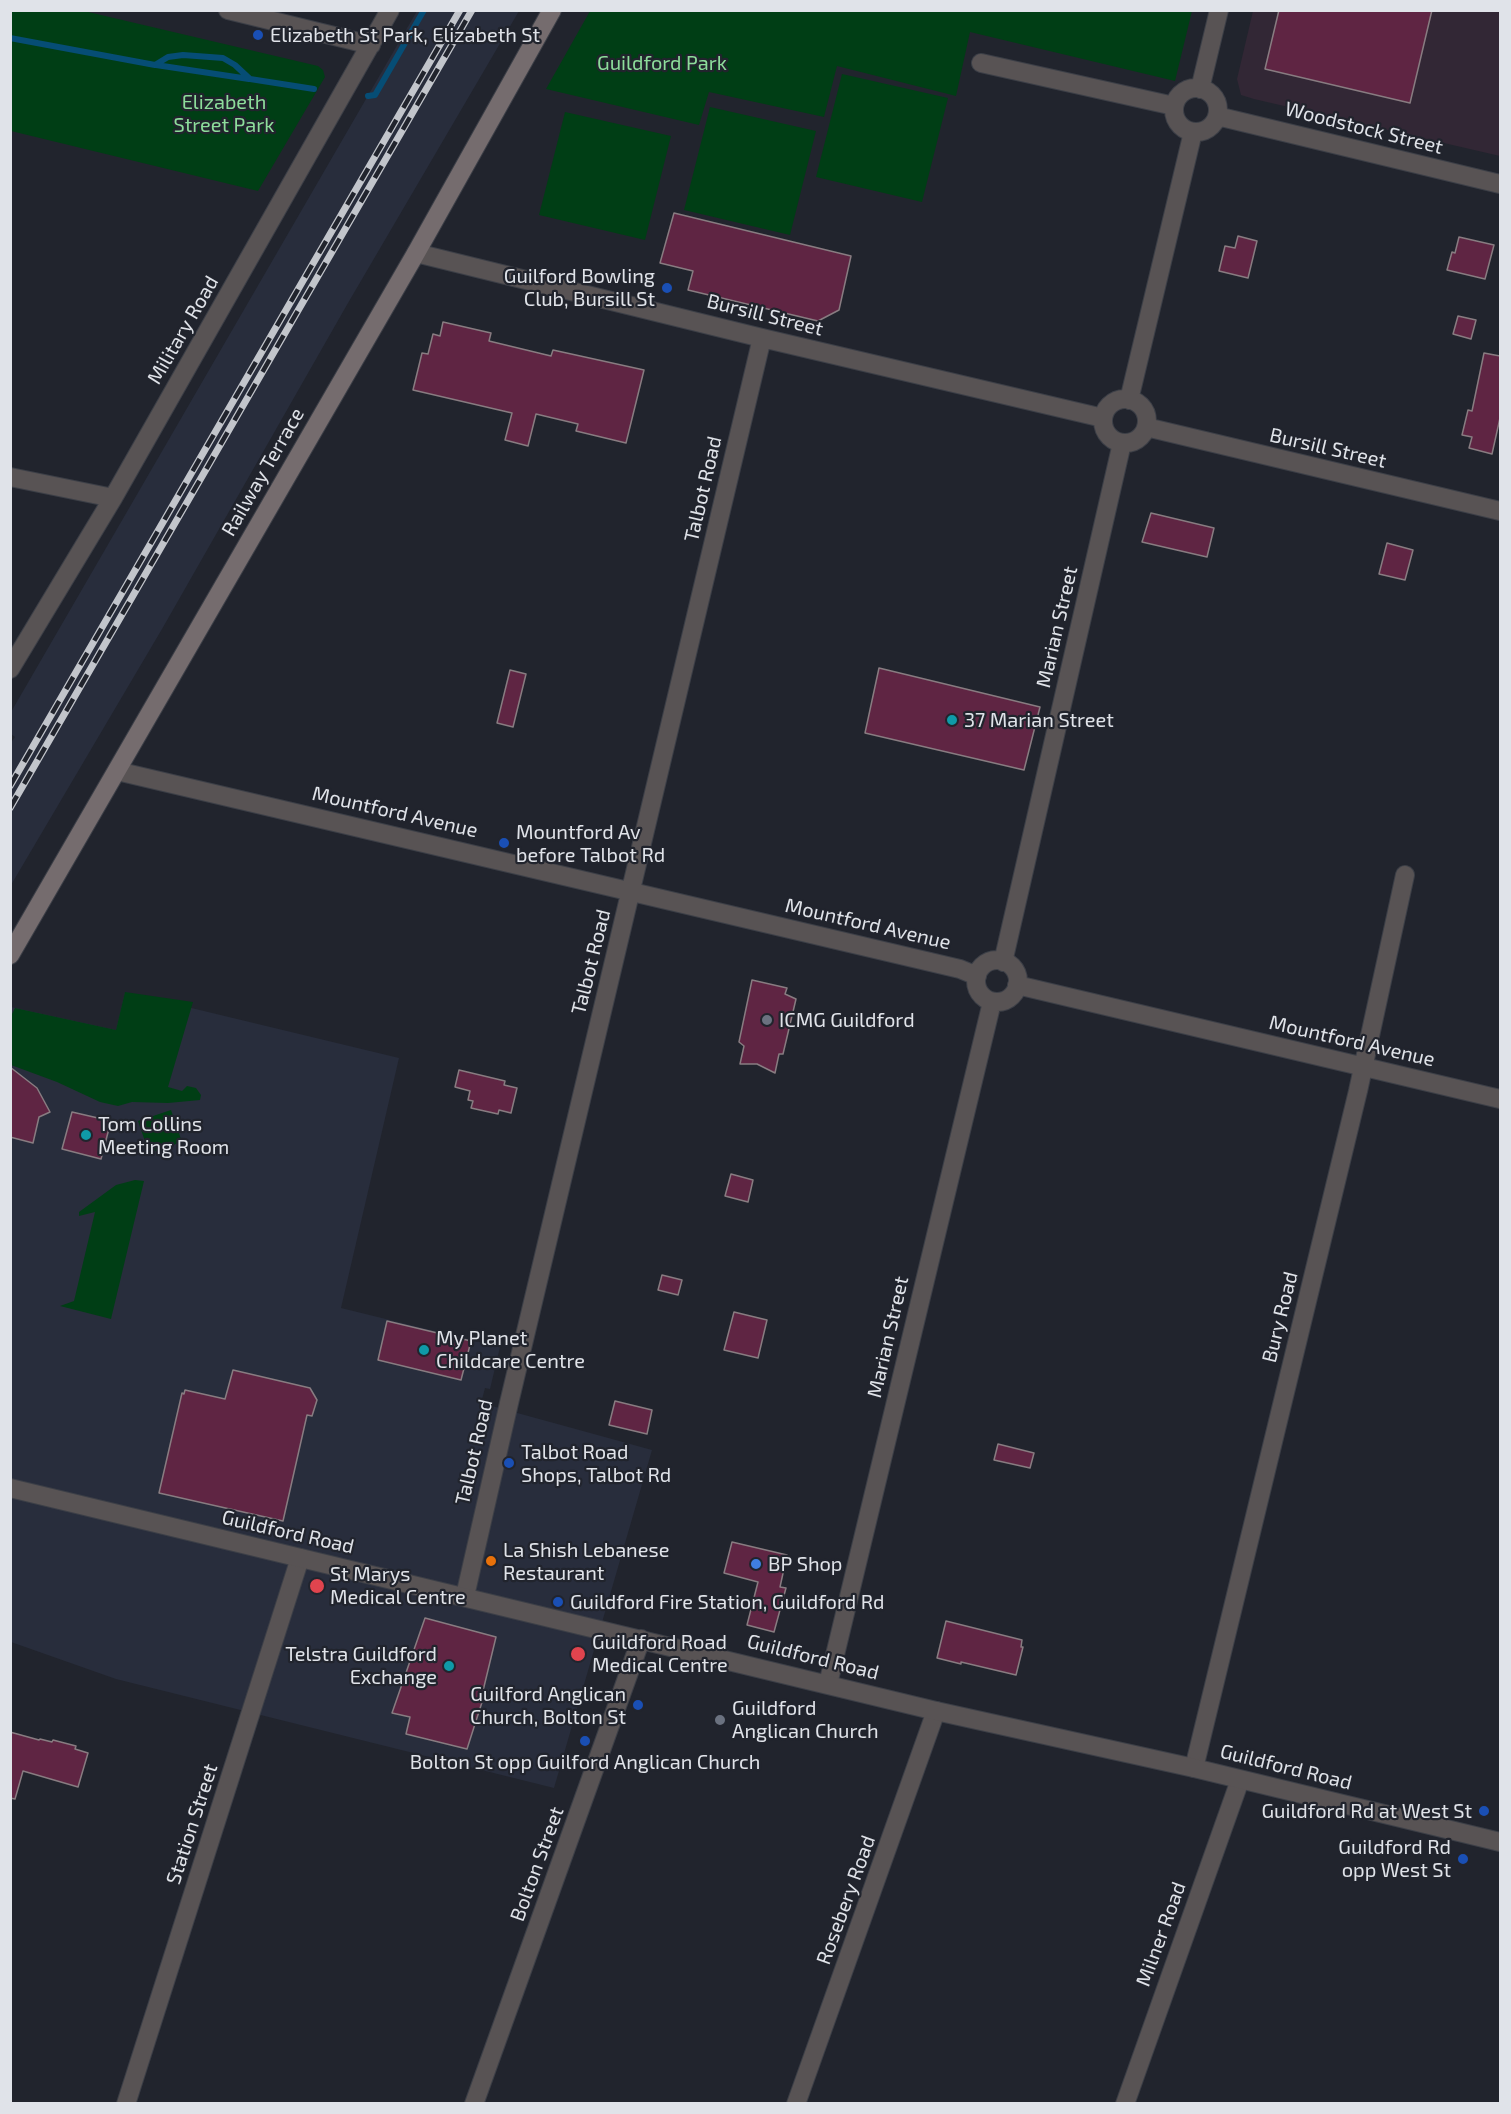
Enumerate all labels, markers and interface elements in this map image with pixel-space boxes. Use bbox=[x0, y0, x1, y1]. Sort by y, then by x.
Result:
place label: Elizabeth St Park, Elizabeth St bbox=[270, 23, 540, 47]
marker: Elizabeth St Park, Elizabeth St bbox=[251, 28, 265, 42]
park label: Guildford Park bbox=[597, 51, 727, 75]
park label: Elizabeth Street Park bbox=[174, 90, 274, 137]
street label: Woodstock Street bbox=[1283, 97, 1445, 159]
place label: Guilford Bowling Club, Bursill St bbox=[504, 264, 655, 311]
street label: Military Road bbox=[142, 272, 224, 388]
marker: Guilford Bowling Club, Bursill St bbox=[660, 281, 674, 295]
street label: Bursill Street bbox=[704, 289, 826, 341]
street label: Railway Terrace bbox=[217, 404, 309, 540]
street label: Bursill Street bbox=[1267, 423, 1389, 473]
street label: Talbot Road bbox=[679, 434, 727, 544]
street label: Marian Street bbox=[1031, 564, 1083, 690]
place label: 37 Marian Street bbox=[964, 708, 1114, 732]
marker: 37 Marian Street bbox=[945, 713, 959, 727]
street label: Mountford Avenue bbox=[310, 781, 480, 843]
place label: Mountford Av before Talbot Rd bbox=[516, 820, 665, 867]
marker: Mountford Av before Talbot Rd bbox=[497, 836, 511, 850]
street label: Mountford Avenue bbox=[783, 893, 953, 955]
street label: Talbot Road bbox=[566, 907, 616, 1017]
place label: ICMG Guildford bbox=[779, 1008, 915, 1032]
street label: Mountford Avenue bbox=[1267, 1010, 1437, 1072]
marker: ICMG Guildford bbox=[760, 1013, 774, 1027]
place label: Tom Collins Meeting Room bbox=[98, 1112, 229, 1159]
marker: Tom Collins Meeting Room bbox=[79, 1128, 93, 1142]
street label: Bury Road bbox=[1257, 1269, 1303, 1365]
street label: Marian Street bbox=[862, 1274, 914, 1400]
place label: My Planet Childcare Centre bbox=[436, 1326, 585, 1373]
marker: My Planet Childcare Centre bbox=[417, 1343, 431, 1357]
street label: Talbot Road bbox=[450, 1397, 498, 1507]
place label: Talbot Road Shops, Talbot Rd bbox=[521, 1440, 671, 1487]
marker: Talbot Road Shops, Talbot Rd bbox=[502, 1456, 516, 1470]
street label: Guildford Road bbox=[220, 1505, 356, 1559]
place label: La Shish Lebanese Restaurant bbox=[503, 1538, 669, 1585]
place label: BP Shop bbox=[768, 1552, 842, 1576]
marker: La Shish Lebanese Restaurant bbox=[484, 1554, 498, 1568]
marker: BP Shop bbox=[749, 1557, 763, 1571]
place label: St Marys Medical Centre bbox=[330, 1562, 466, 1609]
marker: St Marys Medical Centre bbox=[308, 1577, 326, 1595]
place label: Guildford Fire Station, Guildford Rd bbox=[570, 1590, 885, 1614]
marker: Guildford Fire Station, Guildford Rd bbox=[551, 1595, 565, 1609]
street label: Guildford Road bbox=[745, 1629, 881, 1685]
place label: Guildford Road Medical Centre bbox=[592, 1630, 728, 1677]
place label: Telstra Guildford Exchange bbox=[285, 1642, 437, 1689]
marker: Guildford Road Medical Centre bbox=[569, 1645, 587, 1663]
marker: Telstra Guildford Exchange bbox=[442, 1659, 456, 1673]
place label: Guilford Anglican Church, Bolton St bbox=[470, 1682, 626, 1729]
place label: Guildford Anglican Church bbox=[732, 1696, 879, 1743]
marker: Guilford Anglican Church, Bolton St bbox=[631, 1698, 645, 1712]
marker: Guildford Anglican Church bbox=[713, 1713, 727, 1727]
marker: Bolton St opp Guilford Anglican Church bbox=[578, 1734, 592, 1748]
street label: Guildford Road bbox=[1218, 1739, 1354, 1795]
place label: Bolton St opp Guilford Anglican Church bbox=[410, 1750, 760, 1774]
street label: Station Street bbox=[161, 1761, 223, 1887]
place label: Guildford Rd at West St bbox=[1262, 1799, 1472, 1823]
street label: Bolton Street bbox=[505, 1803, 569, 1925]
marker: Guildford Rd at West St bbox=[1477, 1804, 1491, 1818]
street label: Rosebery Road bbox=[812, 1832, 880, 1968]
place label: Guildford Rd opp West St bbox=[1338, 1835, 1451, 1882]
marker: Guildford Rd opp West St bbox=[1456, 1852, 1470, 1866]
street label: Milner Road bbox=[1131, 1879, 1191, 1989]

